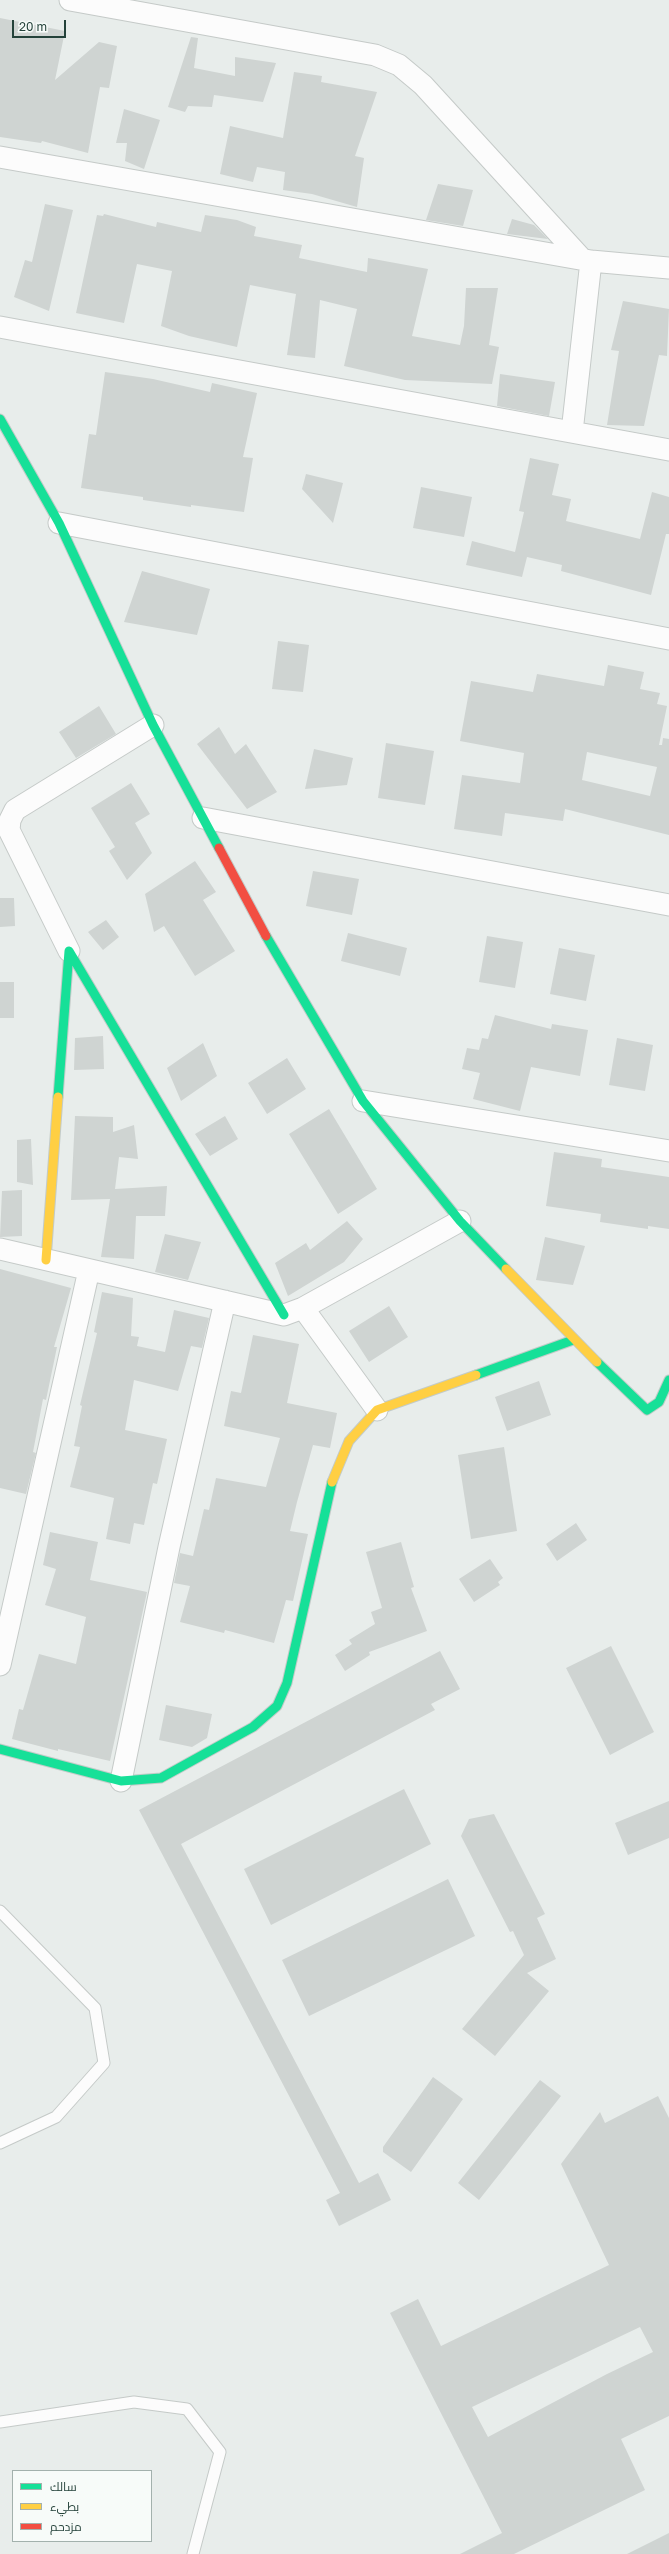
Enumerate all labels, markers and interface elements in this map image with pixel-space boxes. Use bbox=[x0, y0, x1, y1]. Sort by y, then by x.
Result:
scale bar bbox=[14, 12, 68, 38]
text: 20 m bbox=[19, 19, 47, 34]
legend bbox=[12, 2470, 152, 2542]
text: سالك bbox=[50, 2479, 77, 2494]
text: بطيء bbox=[50, 2499, 79, 2514]
text: مزدحم bbox=[50, 2519, 82, 2534]

